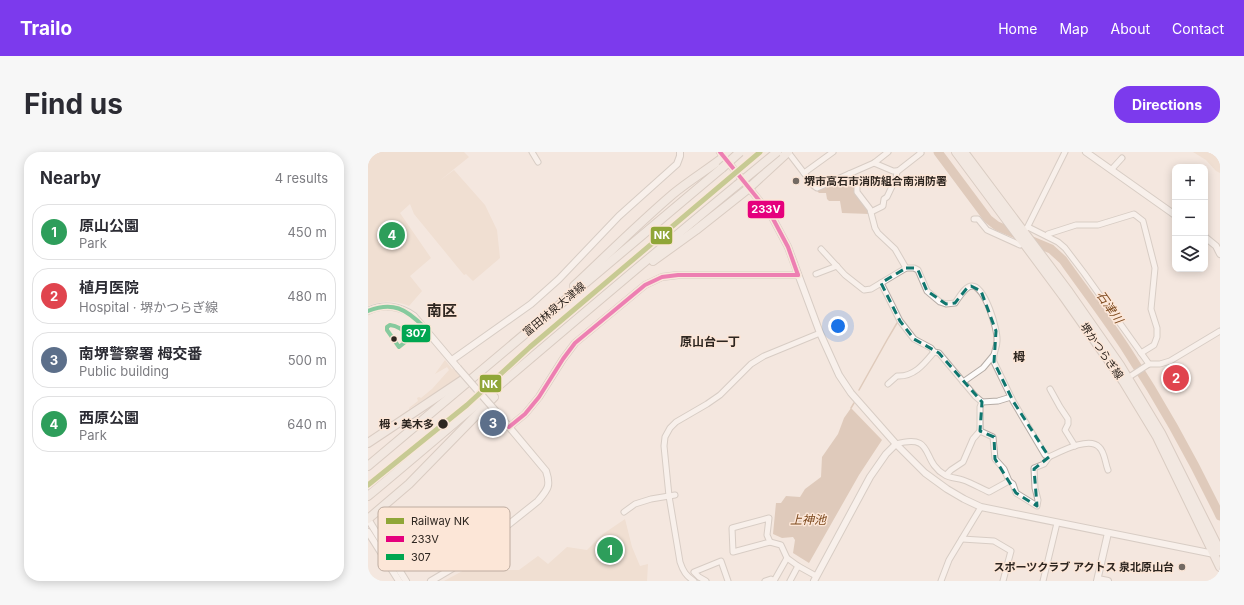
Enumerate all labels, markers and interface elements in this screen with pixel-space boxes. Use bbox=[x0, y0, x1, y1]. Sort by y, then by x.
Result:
text: Trailo bbox=[20, 17, 72, 40]
text: Home bbox=[998, 20, 1037, 37]
text: Map bbox=[1059, 20, 1089, 37]
text: About bbox=[1111, 20, 1150, 37]
text: Contact bbox=[1172, 20, 1224, 37]
button: Directions bbox=[1114, 86, 1220, 123]
text: Find us bbox=[24, 87, 123, 121]
map controls bbox=[1172, 164, 1208, 272]
button: + bbox=[1172, 164, 1208, 200]
text: Nearby bbox=[40, 168, 101, 188]
text: 4 results bbox=[275, 170, 328, 186]
place label: 堺市高石市消防組合南消防署 bbox=[804, 174, 947, 188]
marker: 堺市高石市消防組合南消防署 bbox=[791, 176, 801, 186]
line badge: 233V bbox=[747, 200, 785, 219]
button: − bbox=[1172, 200, 1208, 236]
text: 233V bbox=[751, 202, 781, 216]
text: 原山公園 bbox=[79, 216, 139, 235]
pin: 4 bbox=[379, 220, 405, 250]
text: 1 bbox=[51, 224, 57, 240]
text: 450 m bbox=[287, 224, 327, 240]
line badge: NK bbox=[650, 226, 673, 245]
text: NK bbox=[654, 228, 670, 242]
text: Park bbox=[79, 235, 107, 251]
button: layers bbox=[1172, 236, 1208, 272]
text: 植月医院 bbox=[79, 278, 139, 297]
street label: 富田林泉大津線 bbox=[520, 279, 588, 339]
text: 2 bbox=[50, 288, 58, 304]
text: 480 m bbox=[287, 288, 327, 304]
water label: 石津川 bbox=[1094, 288, 1128, 328]
text: Hospital · 堺かつらぎ線 bbox=[79, 299, 218, 315]
district label: 南区 bbox=[427, 301, 457, 320]
your location bbox=[828, 316, 848, 336]
street label: 堺かつらぎ線 bbox=[1077, 320, 1127, 382]
line badge: 307 bbox=[401, 324, 431, 343]
text: 307 bbox=[406, 326, 426, 340]
unlabelled marker bbox=[389, 334, 399, 344]
district label: 原山台一丁 bbox=[680, 334, 740, 349]
text: 南堺警察署 栂交番 bbox=[79, 344, 203, 363]
district label: 栂 bbox=[1013, 349, 1025, 364]
text: 3 bbox=[50, 352, 58, 368]
text: 500 m bbox=[288, 352, 327, 368]
text: Public building bbox=[79, 363, 169, 379]
pin: 2 bbox=[1163, 363, 1189, 393]
line badge: NK bbox=[479, 374, 502, 393]
text: NK bbox=[482, 377, 498, 391]
text: 西原公園 bbox=[79, 408, 139, 427]
pin: 3 bbox=[480, 408, 506, 438]
text: 4 bbox=[50, 416, 58, 432]
text: 640 m bbox=[287, 416, 327, 432]
place label: 栂・美木多 bbox=[379, 417, 434, 431]
marker: 栂・美木多 bbox=[436, 417, 450, 431]
text: Park bbox=[79, 427, 107, 443]
legend bbox=[378, 507, 510, 571]
water label: 上神池 bbox=[790, 512, 827, 527]
text: Railway NK bbox=[411, 514, 470, 528]
text: 233V bbox=[411, 532, 439, 546]
pin: 1 bbox=[597, 535, 623, 565]
text: 307 bbox=[411, 550, 431, 564]
place label: スポーツクラブ アクトス 泉北原山台 bbox=[994, 560, 1174, 574]
marker: スポーツクラブ アクトス 泉北原山台 bbox=[1177, 562, 1187, 572]

